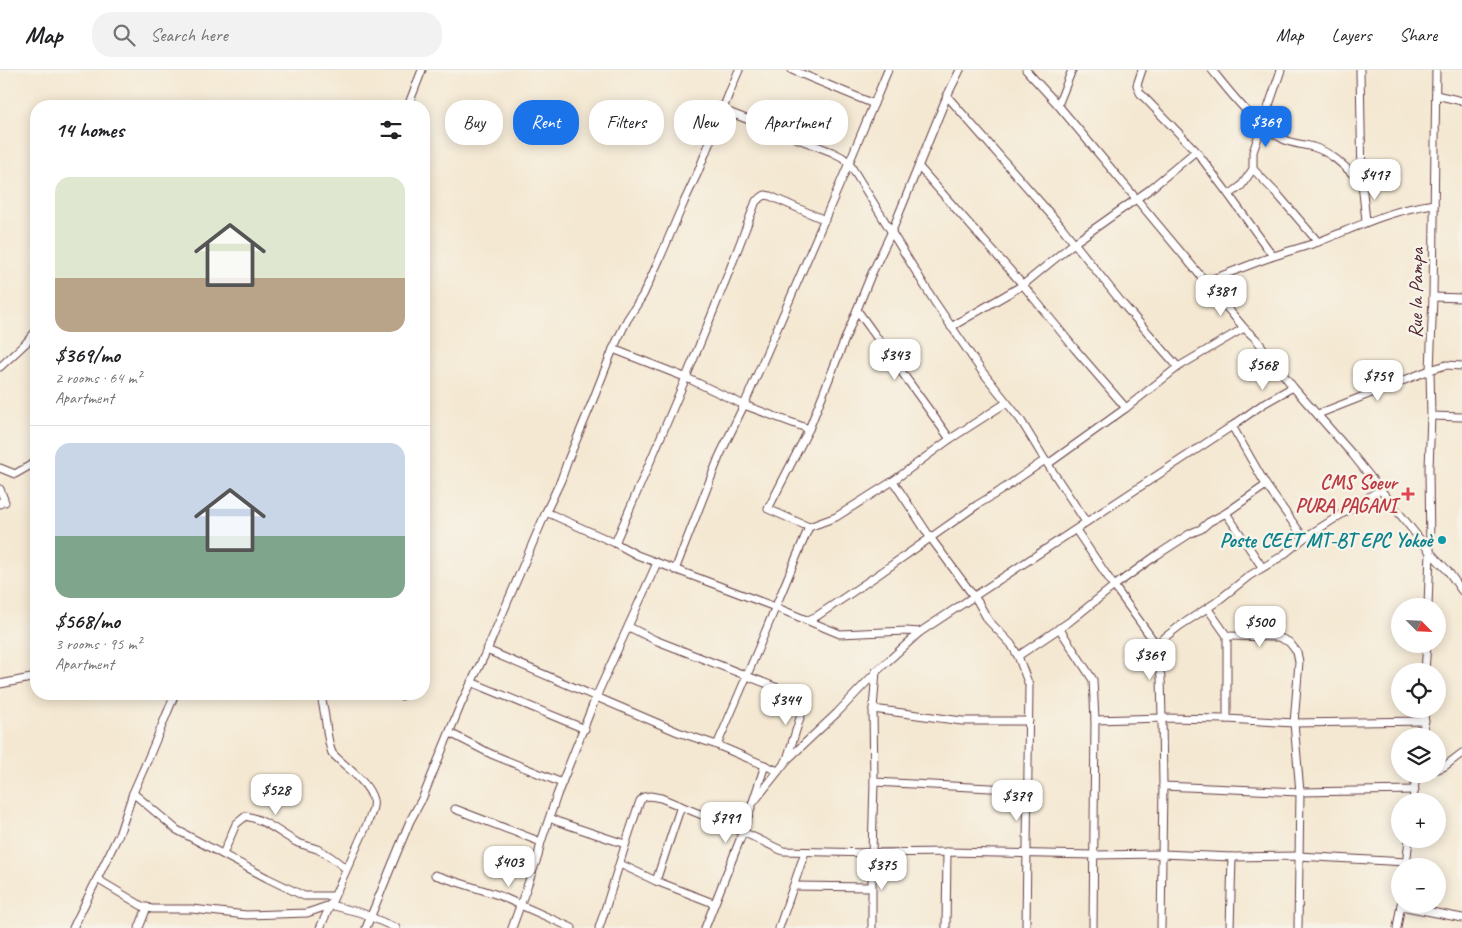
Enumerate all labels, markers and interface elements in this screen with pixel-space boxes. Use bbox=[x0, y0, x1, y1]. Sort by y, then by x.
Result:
search box bbox=[92, 12, 442, 57]
text: Map bbox=[25, 20, 62, 50]
icon: search bbox=[110, 21, 138, 49]
text: Search here bbox=[150, 23, 228, 47]
text: Map bbox=[1276, 24, 1304, 46]
text: Layers bbox=[1332, 24, 1371, 46]
text: Share bbox=[1399, 24, 1437, 46]
chip: Buy bbox=[445, 100, 503, 145]
chip: Rent bbox=[513, 100, 579, 145]
chip: Filters bbox=[589, 100, 664, 145]
chip: New bbox=[674, 100, 736, 145]
chip: Apartment bbox=[746, 100, 848, 145]
pin: $369 bbox=[1236, 106, 1296, 148]
text: $369 bbox=[1252, 112, 1280, 132]
icon: filters bbox=[377, 116, 405, 144]
text: 14 homes bbox=[55, 117, 124, 143]
pin: $417 bbox=[1345, 158, 1405, 201]
text: $417 bbox=[1361, 165, 1389, 185]
icon: home bbox=[185, 210, 275, 300]
street label: Rue la Pampa bbox=[1403, 246, 1429, 338]
pin: $381 bbox=[1191, 274, 1251, 317]
text: $381 bbox=[1207, 281, 1235, 301]
pin: $343 bbox=[865, 338, 925, 381]
text: $369/mo bbox=[55, 342, 120, 368]
text: $343 bbox=[881, 345, 909, 365]
pin: $568 bbox=[1233, 348, 1293, 391]
text: $568 bbox=[1249, 355, 1277, 375]
pin: $759 bbox=[1348, 360, 1408, 402]
text: $759 bbox=[1364, 366, 1392, 386]
text: 2 rooms · 64 m² bbox=[55, 368, 141, 388]
text: Apartment bbox=[55, 388, 114, 408]
place label: CMS Soeur PURA PAGANI bbox=[1295, 470, 1401, 518]
icon: home bbox=[185, 475, 275, 565]
marker: CMS Soeur PURA PAGANI bbox=[1401, 487, 1415, 501]
place label: Poste CEET MT-BT EPC Yokoè bbox=[1220, 528, 1434, 553]
marker: Poste CEET MT-BT EPC Yokoè bbox=[1436, 534, 1448, 546]
north arrow bbox=[1391, 598, 1446, 652]
map controls bbox=[1391, 598, 1446, 913]
pin: $500 bbox=[1230, 606, 1290, 648]
text: $568/mo bbox=[55, 608, 120, 634]
text: $500 bbox=[1246, 612, 1274, 632]
text: 3 rooms · 95 m² bbox=[55, 634, 141, 654]
pin: $369 bbox=[1120, 638, 1180, 681]
text: $369 bbox=[1136, 645, 1164, 665]
text: Apartment bbox=[55, 654, 114, 674]
button: locate bbox=[1391, 663, 1446, 718]
pin: $344 bbox=[756, 684, 816, 726]
text: $344 bbox=[772, 690, 800, 710]
button: layers bbox=[1391, 728, 1446, 783]
pin: $528 bbox=[246, 774, 306, 816]
text: $528 bbox=[262, 780, 290, 800]
pin: $379 bbox=[987, 780, 1047, 822]
text: $379 bbox=[1003, 786, 1031, 806]
button: + bbox=[1391, 793, 1446, 848]
pin: $791 bbox=[696, 802, 756, 844]
text: $791 bbox=[712, 808, 740, 828]
pin: $403 bbox=[479, 846, 539, 888]
pin: $375 bbox=[852, 848, 912, 891]
text: $403 bbox=[495, 852, 523, 872]
text: $375 bbox=[868, 855, 896, 875]
button: − bbox=[1391, 858, 1446, 913]

